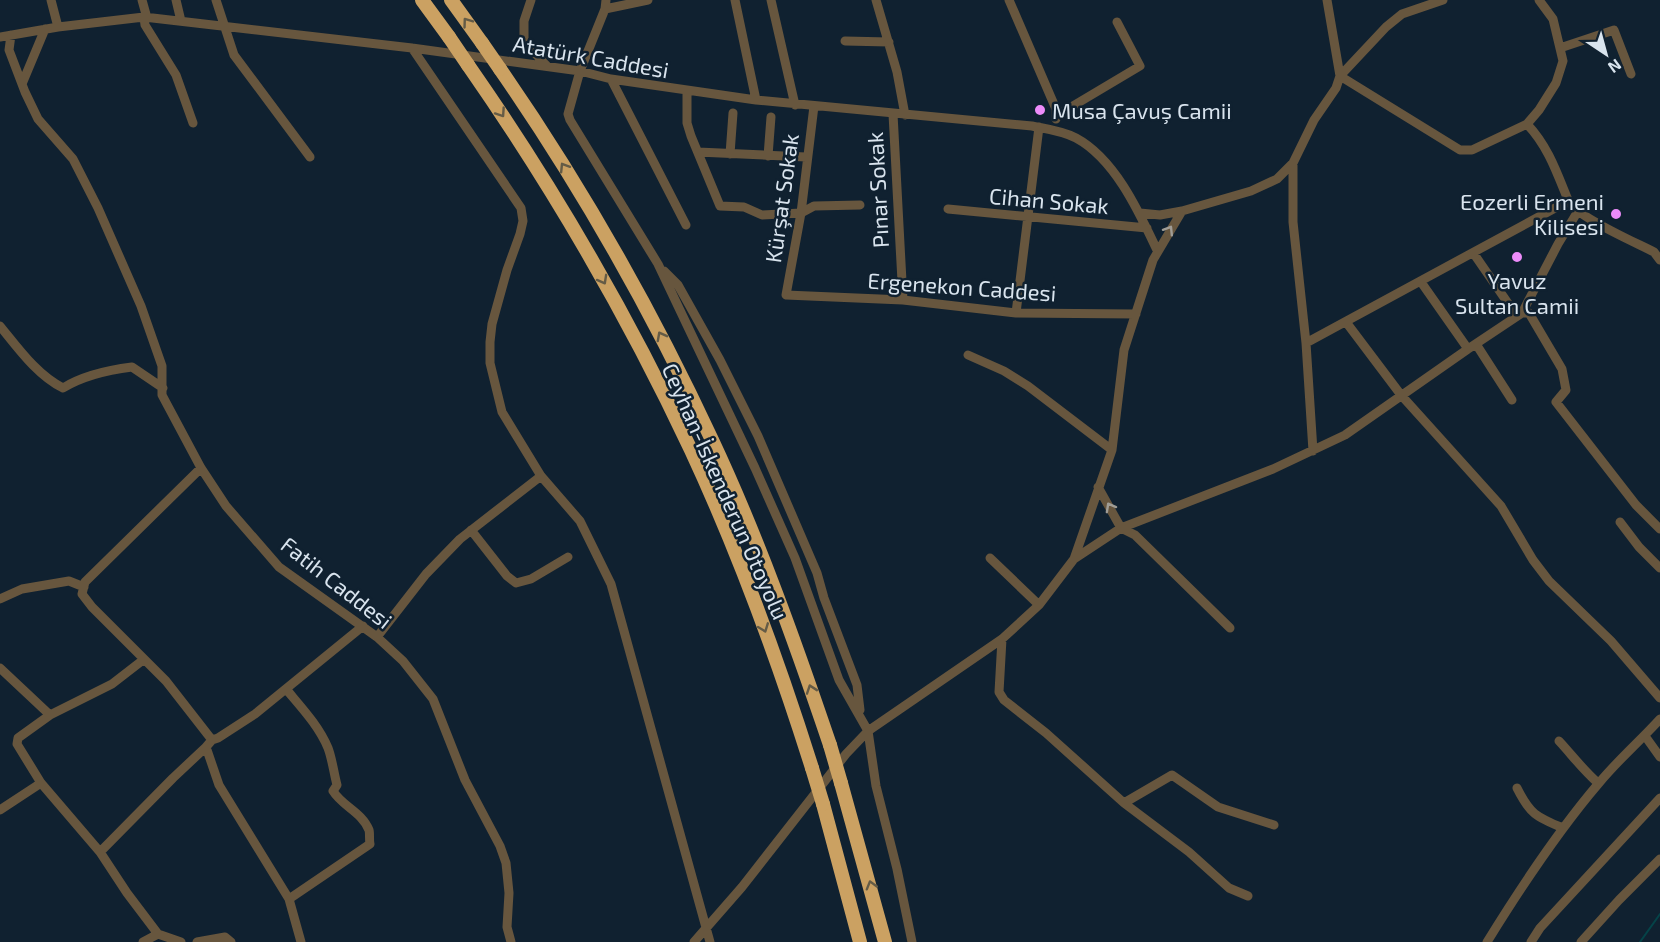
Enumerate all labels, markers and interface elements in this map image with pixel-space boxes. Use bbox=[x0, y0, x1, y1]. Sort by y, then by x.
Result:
one-way arrow bbox=[463, 17, 474, 28]
north arrow bbox=[1576, 24, 1636, 84]
street label: Atatürk Caddesi bbox=[511, 29, 671, 83]
text: N bbox=[1605, 55, 1625, 78]
place label: Musa Çavuş Camii bbox=[1052, 97, 1232, 125]
marker: Musa Çavuş Camii bbox=[1033, 103, 1047, 117]
one-way arrow bbox=[494, 107, 505, 118]
street label: Pınar Sokak bbox=[861, 131, 893, 249]
street label: Kürşat Sokak bbox=[759, 132, 805, 265]
one-way arrow bbox=[559, 163, 571, 173]
street label: Cihan Sokak bbox=[988, 182, 1110, 218]
place label: Eozerli Ermeni Kilisesi bbox=[1460, 188, 1604, 239]
marker: Eozerli Ermeni Kilisesi bbox=[1609, 207, 1623, 221]
one-way arrow bbox=[1162, 226, 1174, 236]
marker: Yavuz Sultan Camii bbox=[1510, 250, 1524, 264]
street label: Ergenekon Caddesi bbox=[867, 266, 1057, 306]
place label: Yavuz Sultan Camii bbox=[1455, 267, 1579, 318]
one-way arrow bbox=[596, 274, 607, 284]
one-way arrow bbox=[657, 332, 668, 343]
street label: Ceyhan-İskenderun Otoyolu bbox=[658, 359, 794, 623]
one-way arrow bbox=[1106, 503, 1117, 514]
street label: Fatih Caddesi bbox=[277, 531, 397, 633]
one-way arrow bbox=[757, 622, 769, 633]
one-way arrow bbox=[806, 684, 818, 695]
one-way arrow bbox=[865, 880, 878, 890]

